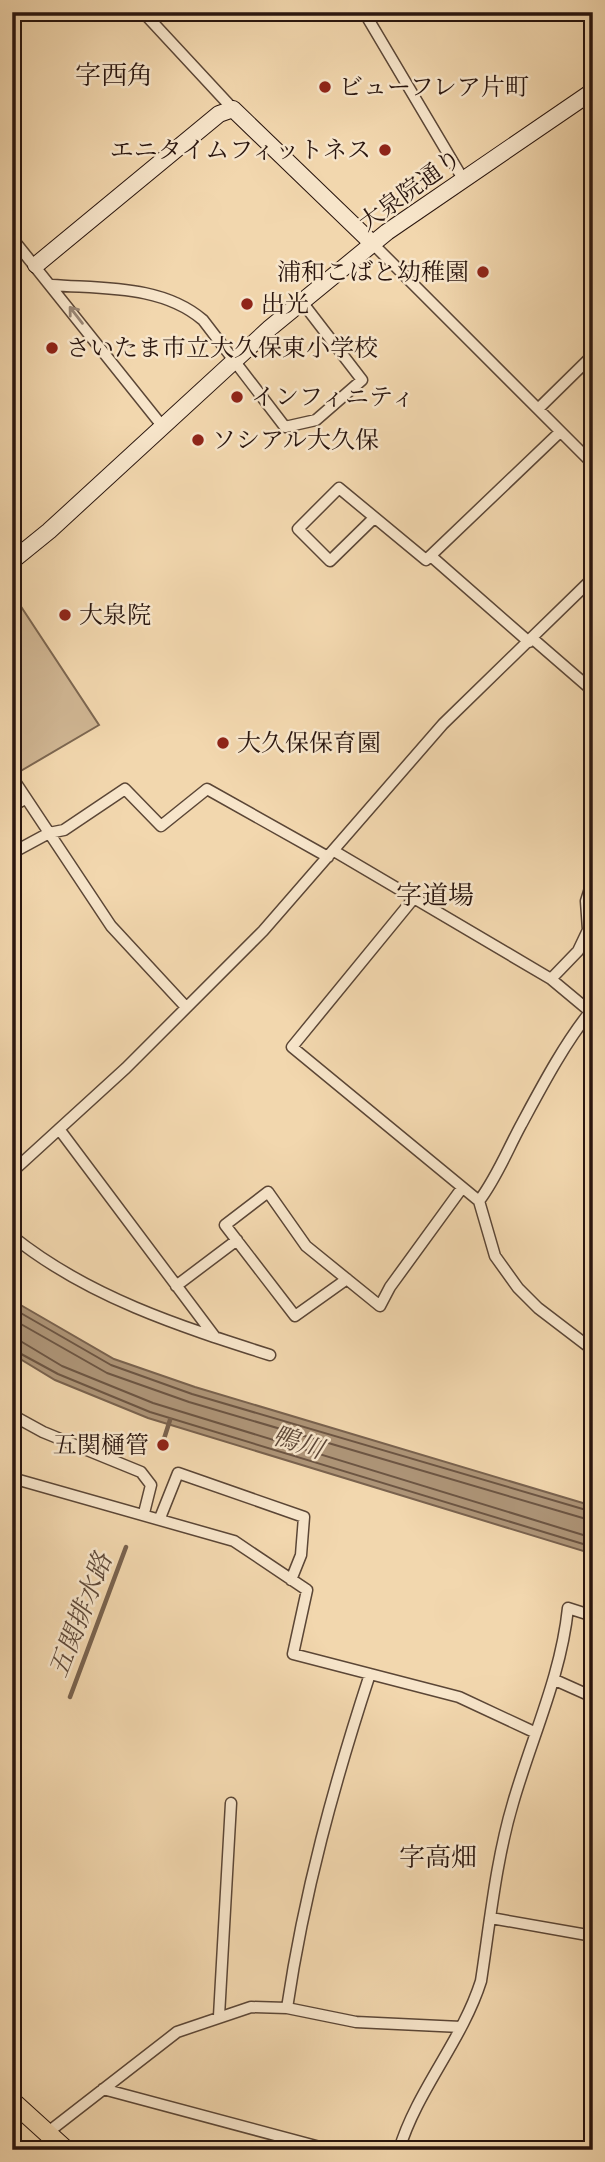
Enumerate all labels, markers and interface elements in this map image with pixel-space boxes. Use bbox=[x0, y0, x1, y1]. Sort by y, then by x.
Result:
district label: 字西角 bbox=[75, 60, 153, 93]
place label: ビューフレア片町 bbox=[339, 73, 529, 103]
marker: ビューフレア片町 bbox=[317, 79, 333, 95]
place label: エニタイムフィットネス bbox=[110, 136, 371, 166]
marker: エニタイムフィットネス bbox=[377, 142, 393, 158]
street label: 大泉院通り bbox=[353, 143, 468, 238]
place label: 浦和こばと幼稚園 bbox=[277, 258, 469, 288]
marker: 浦和こばと幼稚園 bbox=[475, 264, 491, 280]
place label: 出光 bbox=[261, 290, 309, 320]
marker: 出光 bbox=[239, 296, 255, 312]
one-way arrow bbox=[69, 307, 84, 325]
place label: さいたま市立大久保東小学校 bbox=[66, 334, 378, 364]
marker: さいたま市立大久保東小学校 bbox=[44, 340, 60, 356]
place label: インフィニティ bbox=[251, 383, 415, 413]
marker: インフィニティ bbox=[229, 389, 245, 405]
place label: ソシアル大久保 bbox=[212, 426, 379, 456]
marker: ソシアル大久保 bbox=[190, 432, 206, 448]
place label: 大泉院 bbox=[79, 601, 151, 631]
marker: 大泉院 bbox=[57, 607, 73, 623]
place label: 大久保保育園 bbox=[237, 729, 381, 759]
marker: 大久保保育園 bbox=[215, 735, 231, 751]
district label: 字道場 bbox=[396, 880, 474, 913]
water label: 鴨川 bbox=[268, 1420, 330, 1468]
place label: 五関樋管 bbox=[53, 1431, 149, 1461]
marker: 五関樋管 bbox=[155, 1437, 171, 1453]
water label: 五関排水路 bbox=[43, 1547, 121, 1682]
district label: 字高畑 bbox=[399, 1842, 477, 1875]

